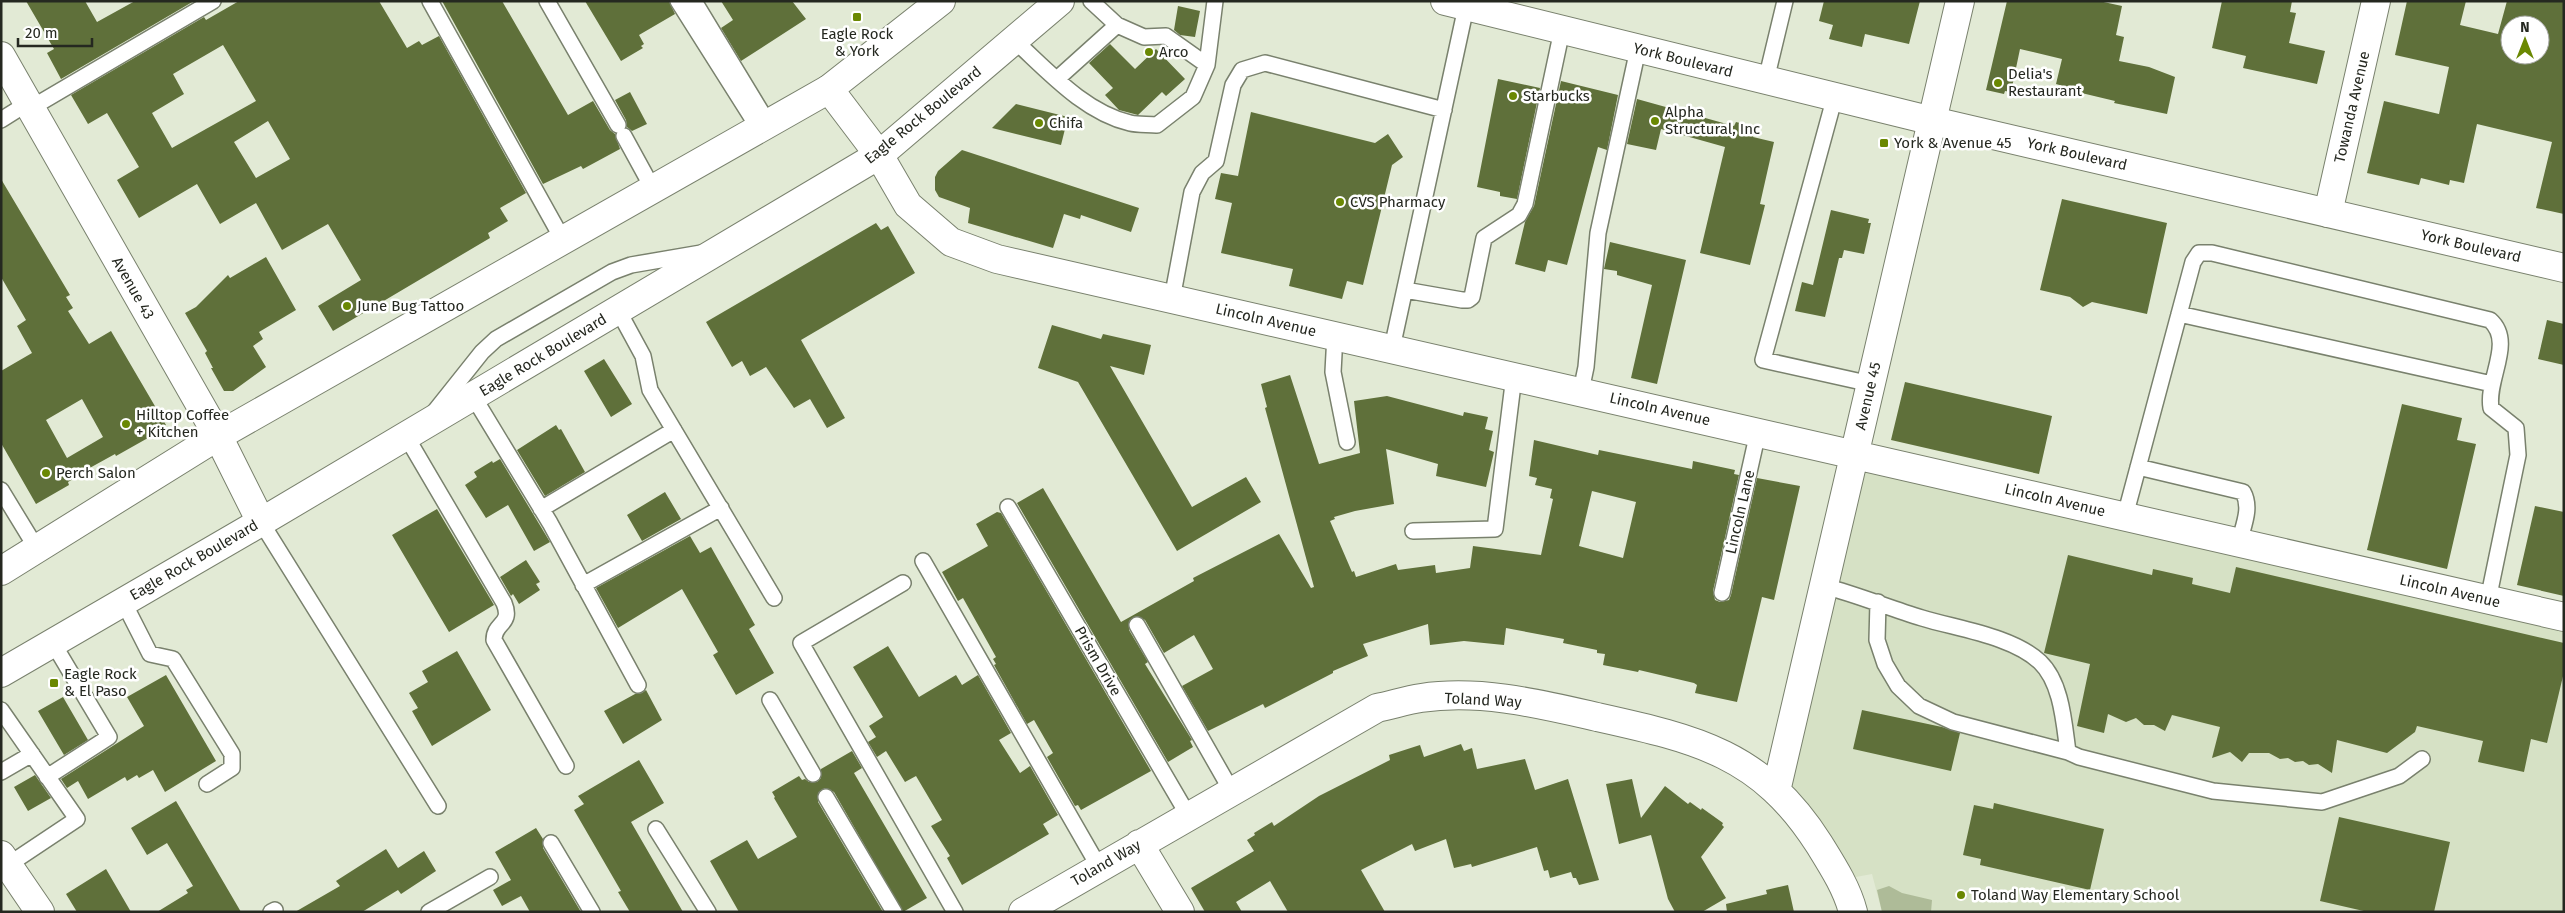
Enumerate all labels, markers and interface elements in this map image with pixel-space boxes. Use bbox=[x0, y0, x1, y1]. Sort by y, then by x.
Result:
marker: Eagle Rock & York bbox=[851, 11, 863, 23]
scale bar bbox=[18, 15, 91, 47]
north arrow bbox=[2500, 15, 2550, 65]
text: N bbox=[2520, 19, 2530, 36]
text: 20 m bbox=[25, 24, 58, 42]
place label: Eagle Rock & York bbox=[821, 25, 894, 60]
street label: York Boulevard bbox=[1631, 39, 1735, 81]
place label: Arco bbox=[1159, 43, 1189, 61]
marker: Arco bbox=[1143, 46, 1155, 58]
street label: Towanda Avenue bbox=[2330, 49, 2374, 165]
street label: Eagle Rock Boulevard bbox=[861, 62, 985, 168]
place label: Delia's Restaurant bbox=[2008, 65, 2082, 100]
marker: Delia's Restaurant bbox=[1992, 77, 2004, 89]
place label: Starbucks bbox=[1523, 87, 1590, 105]
marker: Starbucks bbox=[1507, 90, 1519, 102]
place label: Alpha Structural, Inc bbox=[1665, 103, 1760, 138]
place label: Chifa bbox=[1049, 114, 1083, 132]
marker: Alpha Structural, Inc bbox=[1649, 115, 1661, 127]
marker: Chifa bbox=[1033, 117, 1045, 129]
place label: York & Avenue 45 bbox=[1894, 134, 2012, 152]
street label: York Boulevard bbox=[2025, 134, 2129, 174]
marker: York & Avenue 45 bbox=[1878, 137, 1890, 149]
place label: CVS Pharmacy bbox=[1350, 193, 1446, 211]
marker: CVS Pharmacy bbox=[1334, 196, 1346, 208]
street label: York Boulevard bbox=[2419, 226, 2523, 266]
street label: Avenue 43 bbox=[108, 254, 158, 322]
place label: June Bug Tattoo bbox=[357, 297, 464, 315]
marker: June Bug Tattoo bbox=[341, 300, 353, 312]
street label: Lincoln Avenue bbox=[1214, 300, 1318, 340]
street label: Eagle Rock Boulevard bbox=[476, 310, 610, 400]
street label: Avenue 45 bbox=[1851, 360, 1885, 432]
street label: Lincoln Avenue bbox=[1608, 389, 1712, 429]
place label: Hilltop Coffee + Kitchen bbox=[136, 406, 229, 441]
marker: Hilltop Coffee + Kitchen bbox=[120, 418, 132, 430]
place label: Perch Salon bbox=[56, 464, 136, 482]
marker: Perch Salon bbox=[40, 467, 52, 479]
street label: Lincoln Lane bbox=[1722, 468, 1758, 556]
street label: Lincoln Avenue bbox=[2003, 480, 2107, 520]
street label: Eagle Rock Boulevard bbox=[127, 516, 261, 604]
street label: Lincoln Avenue bbox=[2398, 571, 2502, 611]
street label: Prism Drive bbox=[1071, 623, 1125, 699]
place label: Eagle Rock & El Paso bbox=[64, 665, 137, 700]
marker: Eagle Rock & El Paso bbox=[48, 677, 60, 689]
street label: Toland Way bbox=[1444, 689, 1523, 711]
street label: Toland Way bbox=[1068, 836, 1144, 890]
place label: Toland Way Elementary School bbox=[1971, 886, 2180, 904]
marker: Toland Way Elementary School bbox=[1955, 889, 1967, 901]

